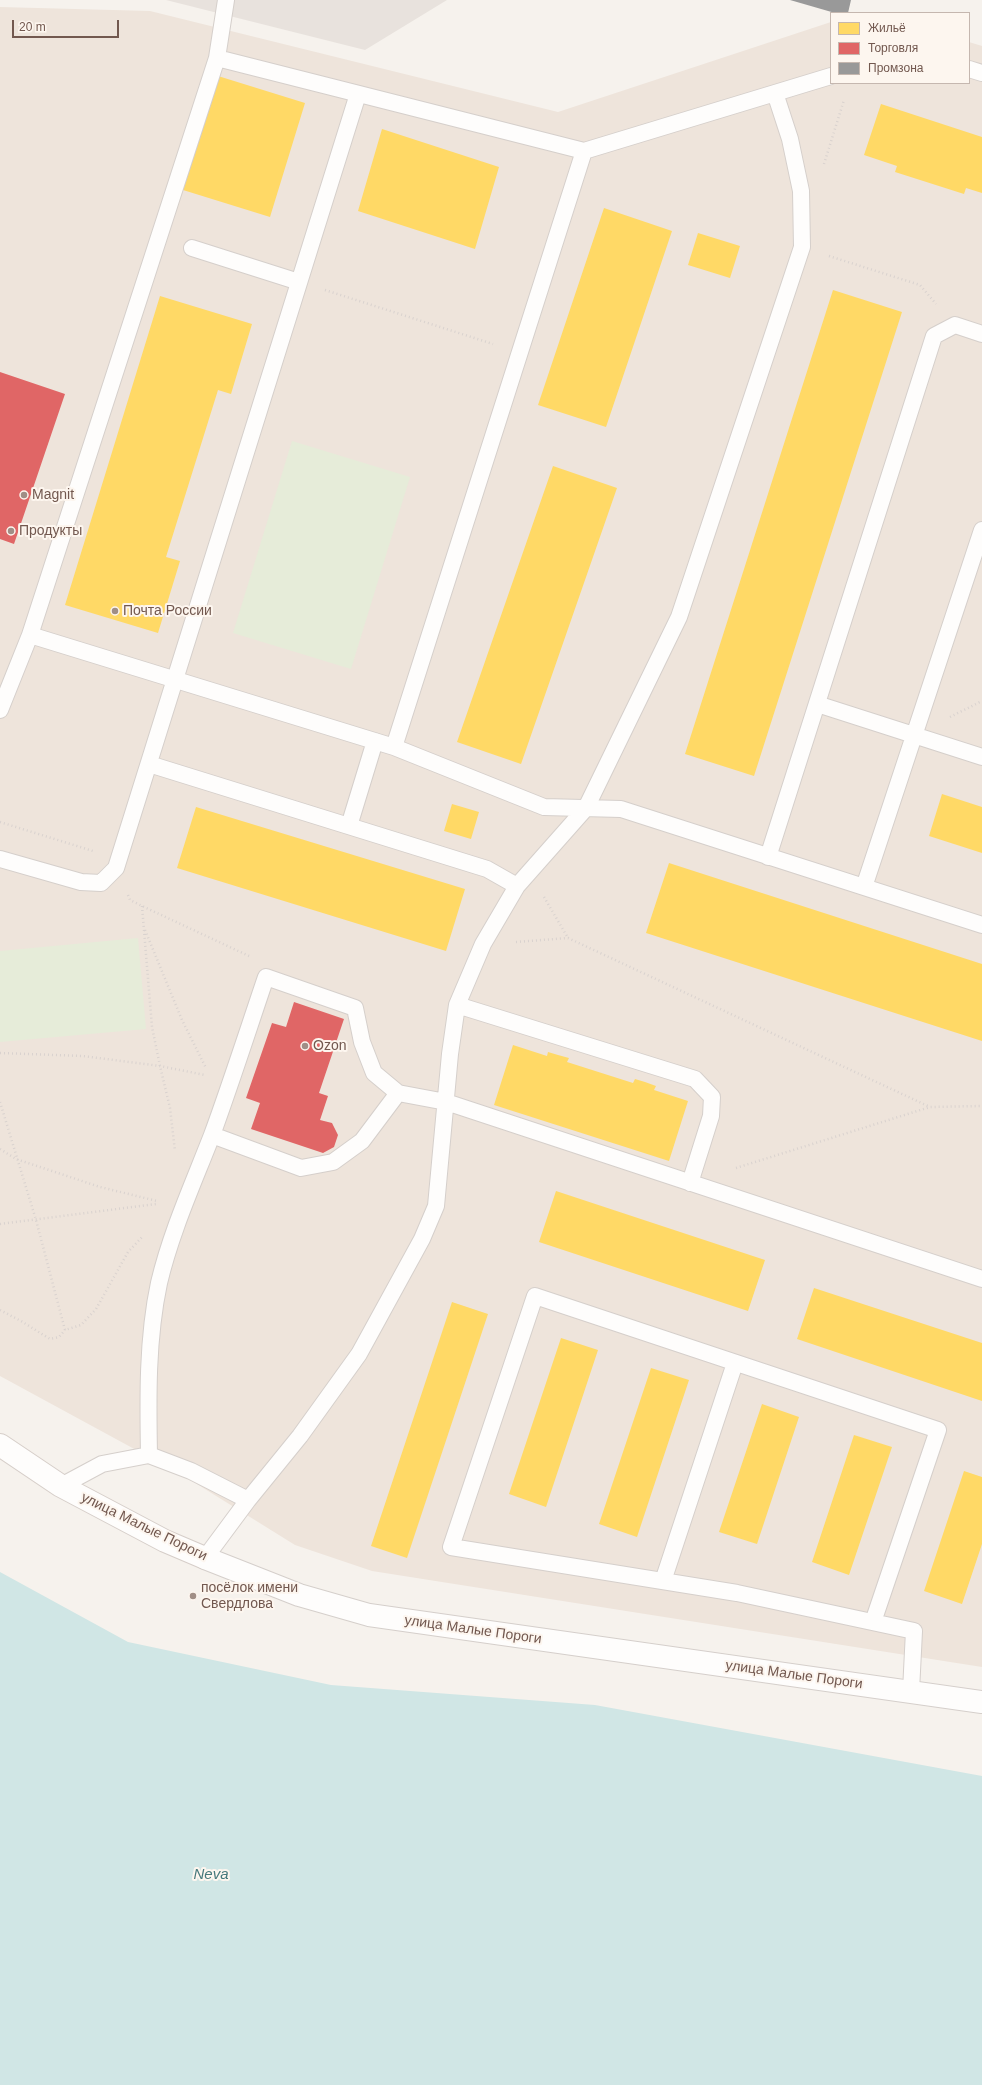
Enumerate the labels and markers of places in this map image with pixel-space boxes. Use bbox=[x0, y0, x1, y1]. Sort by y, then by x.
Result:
place label: Magnit bbox=[32, 487, 74, 503]
marker: Magnit bbox=[19, 490, 29, 500]
place label: Продукты bbox=[19, 523, 82, 539]
marker: Продукты bbox=[6, 526, 16, 536]
place label: Почта России bbox=[123, 603, 212, 619]
marker: Почта России bbox=[110, 606, 120, 616]
place label: Ozon bbox=[313, 1038, 346, 1054]
marker: Ozon bbox=[300, 1041, 310, 1051]
place label: посёлок имени Свердлова bbox=[201, 1580, 298, 1612]
marker: посёлок имени Свердлова bbox=[188, 1591, 198, 1601]

